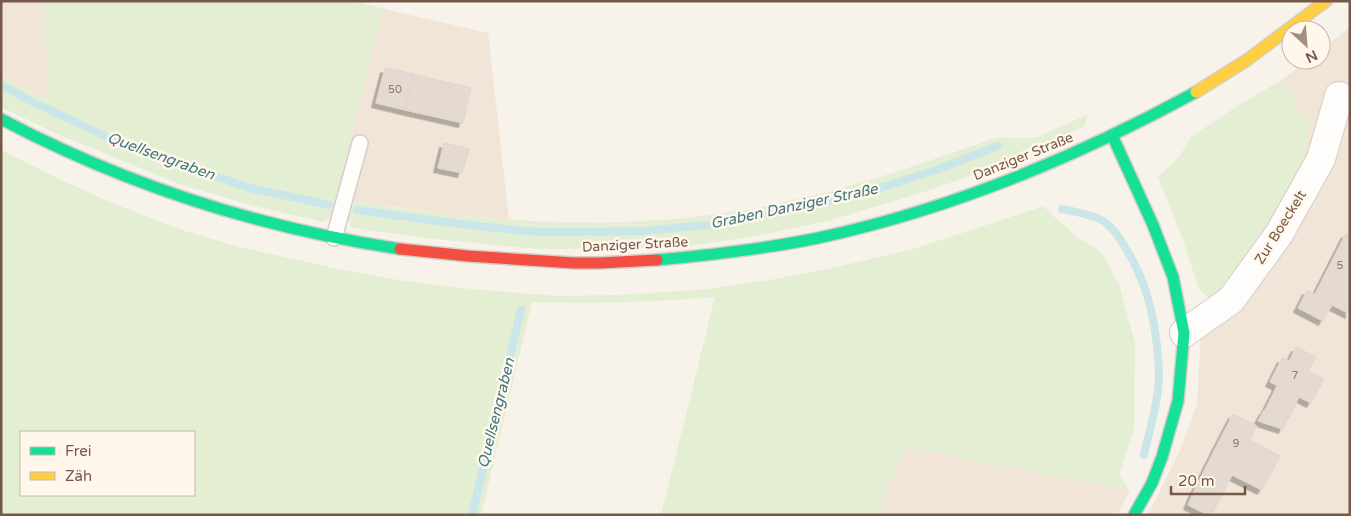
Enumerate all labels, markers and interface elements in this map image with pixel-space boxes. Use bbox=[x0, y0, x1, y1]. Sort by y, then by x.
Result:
north arrow bbox=[1281, 20, 1331, 70]
text: N bbox=[1303, 46, 1320, 66]
house number: 50 bbox=[388, 83, 402, 96]
water label: Quellsengraben bbox=[105, 128, 218, 184]
street label: Danziger Straße bbox=[971, 129, 1076, 184]
water label: Graben Danziger Straße bbox=[709, 179, 881, 233]
street label: Zur Boeckelt bbox=[1251, 186, 1310, 267]
street label: Danziger Straße bbox=[581, 233, 689, 256]
house number: 5 bbox=[1337, 259, 1344, 272]
water label: Quellsengraben bbox=[474, 355, 519, 470]
house number: 7 bbox=[1292, 369, 1299, 382]
legend bbox=[20, 431, 195, 496]
house number: 9 bbox=[1233, 437, 1240, 450]
text: Frei bbox=[65, 442, 91, 460]
scale bar bbox=[1171, 464, 1245, 496]
text: Zäh bbox=[65, 467, 92, 485]
text: 20 m bbox=[1178, 472, 1215, 490]

